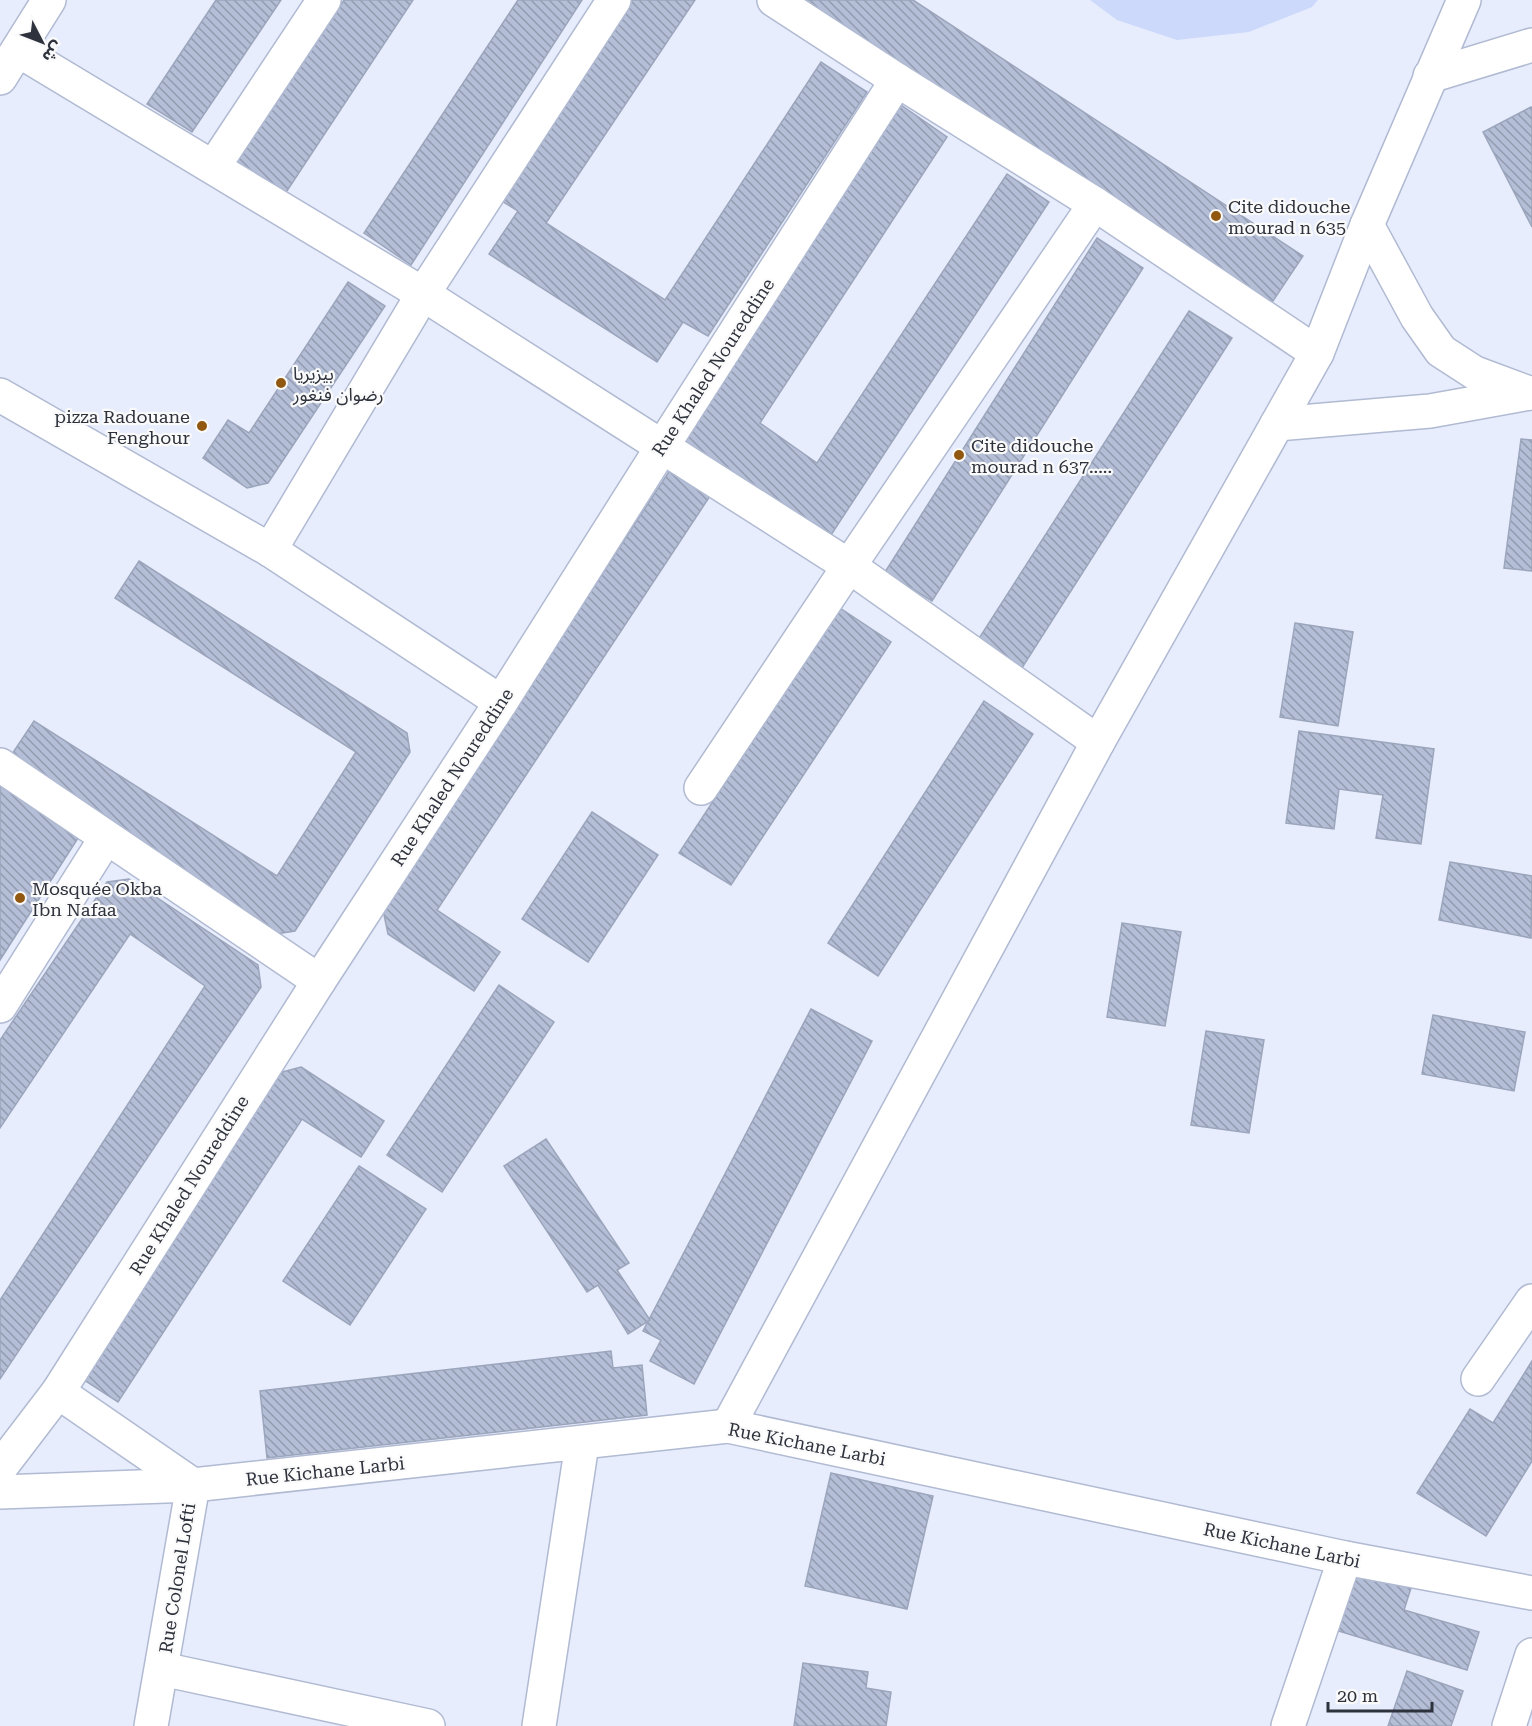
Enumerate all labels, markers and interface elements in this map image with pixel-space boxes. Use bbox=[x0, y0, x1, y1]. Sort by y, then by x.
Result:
north arrow bbox=[12, 12, 72, 72]
text: ش bbox=[38, 37, 67, 66]
place label: Cite didouche mourad n 635 bbox=[1228, 196, 1351, 238]
marker: Cite didouche mourad n 635 bbox=[1209, 209, 1223, 223]
street label: Rue Khaled Noureddine bbox=[648, 274, 778, 460]
place label: بيزيريا رضوان فنغور bbox=[292, 363, 384, 406]
marker: بيزيريا رضوان فنغور bbox=[274, 376, 288, 390]
place label: pizza Radouane Fenghour bbox=[54, 406, 190, 448]
marker: pizza Radouane Fenghour bbox=[195, 419, 209, 433]
place label: Cite didouche mourad n 637..... bbox=[971, 435, 1112, 477]
marker: Cite didouche mourad n 637..... bbox=[952, 448, 966, 462]
street label: Rue Khaled Noureddine bbox=[387, 684, 517, 870]
place label: Mosquée Okba Ibn Nafaa bbox=[32, 878, 162, 920]
marker: Mosquée Okba Ibn Nafaa bbox=[13, 891, 27, 905]
street label: Rue Khaled Noureddine bbox=[125, 1091, 253, 1279]
street label: Rue Kichane Larbi bbox=[726, 1418, 888, 1470]
street label: Rue Kichane Larbi bbox=[244, 1452, 406, 1490]
street label: Rue Colonel Lofti bbox=[155, 1501, 199, 1655]
street label: Rue Kichane Larbi bbox=[1202, 1518, 1363, 1572]
scale bar bbox=[1328, 1675, 1432, 1713]
text: 20 m bbox=[1337, 1685, 1378, 1706]

